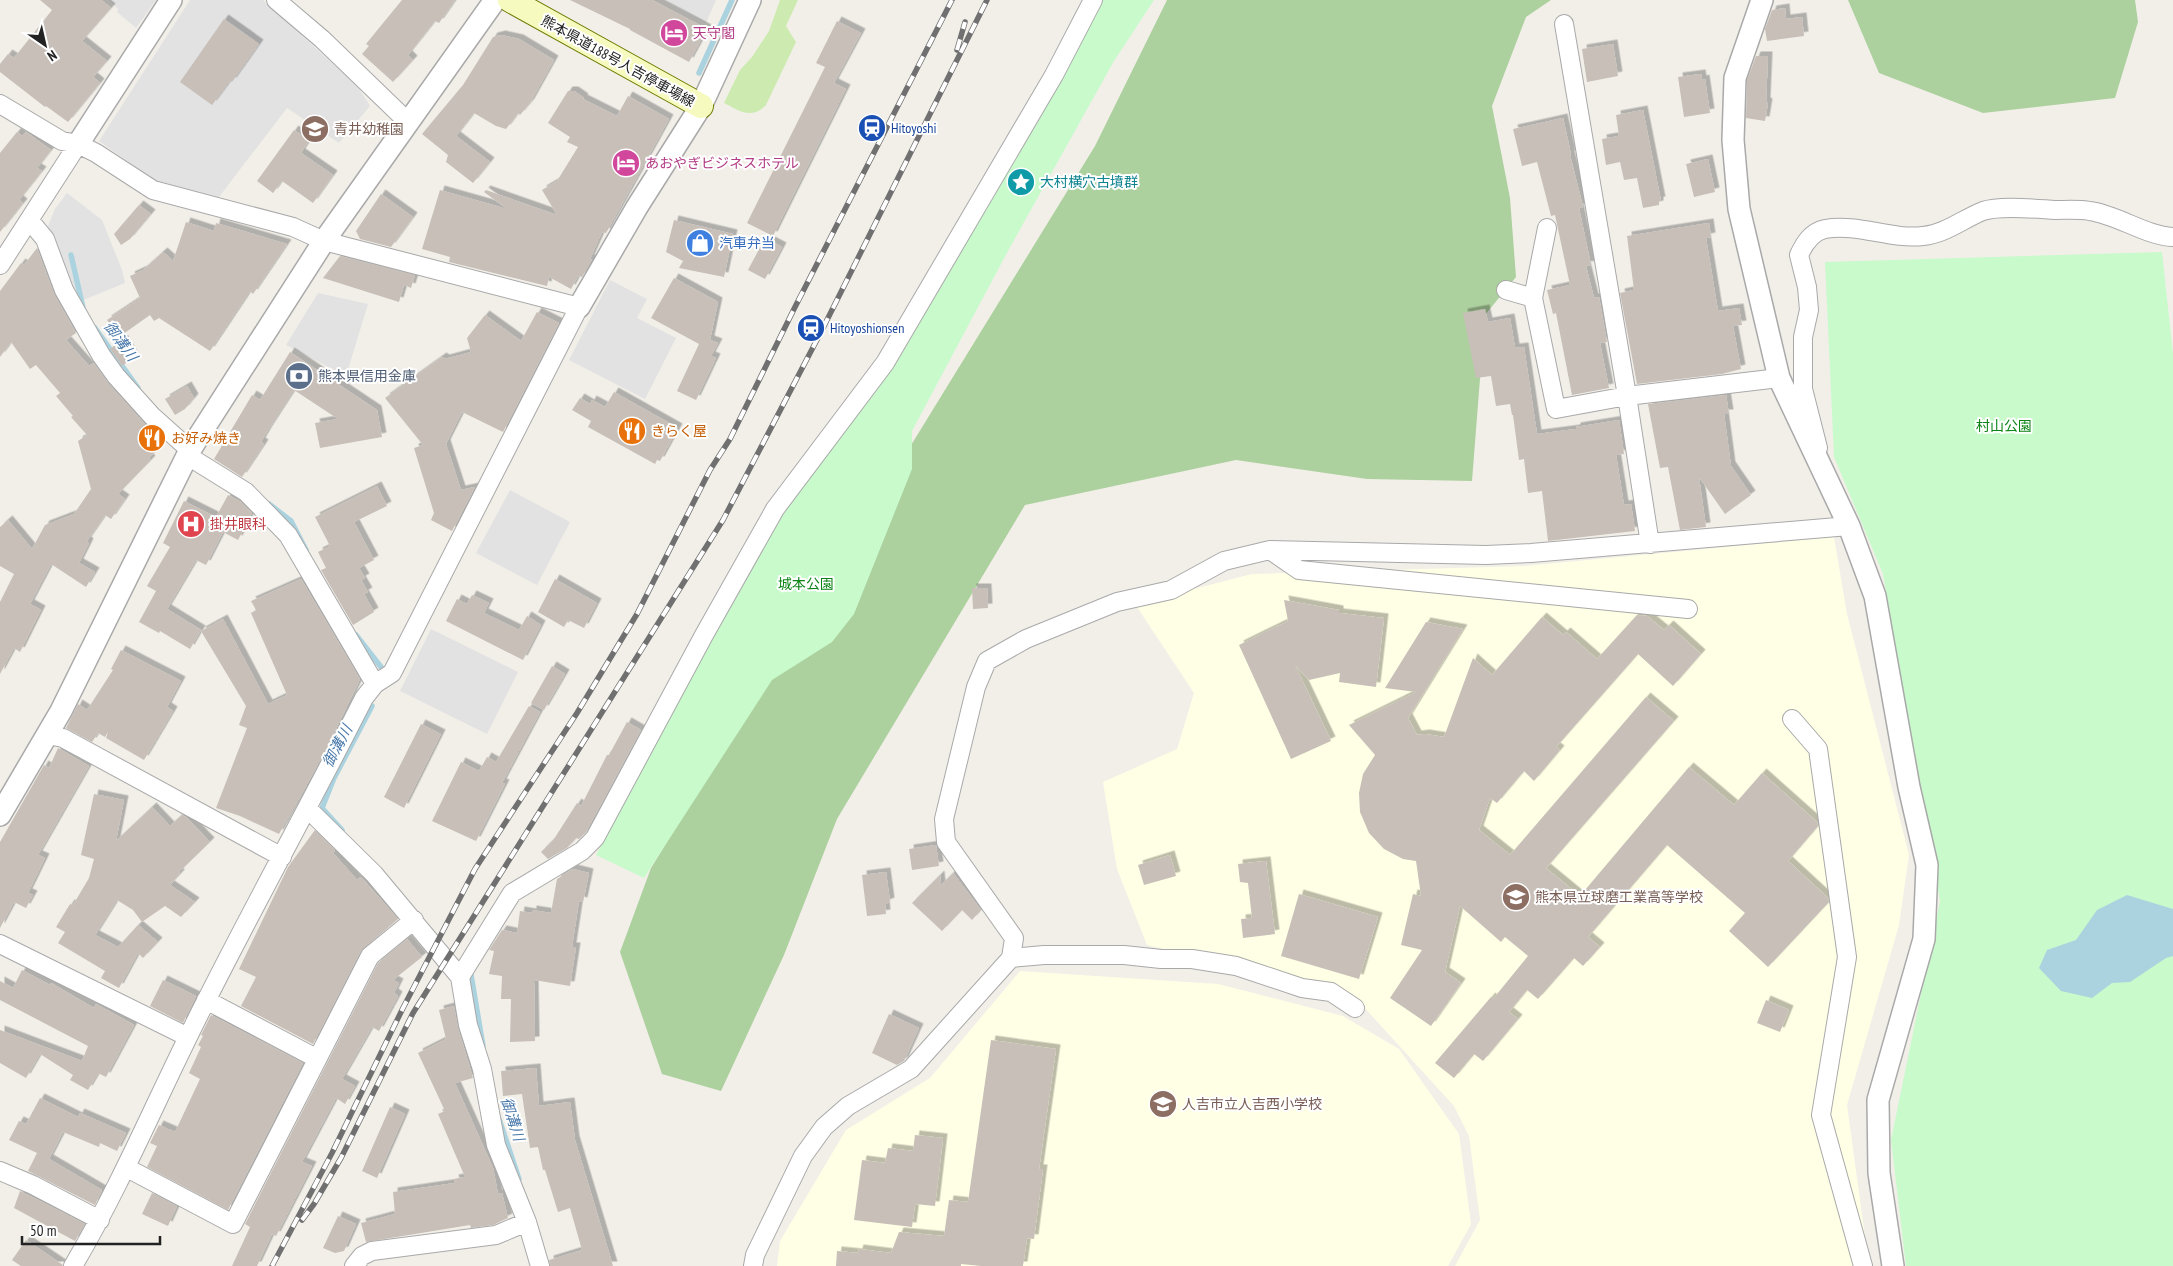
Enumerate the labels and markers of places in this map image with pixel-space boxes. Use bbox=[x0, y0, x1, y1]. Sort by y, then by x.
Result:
hotel icon: 天守閣 bbox=[659, 18, 689, 48]
place label: 天守閣 bbox=[693, 24, 735, 42]
station icon: Hitoyoshi bbox=[857, 113, 887, 143]
school or university icon: 青井幼稚園 bbox=[300, 114, 330, 144]
place label: Hitoyoshi bbox=[891, 119, 936, 137]
place label: 青井幼稚園 bbox=[334, 120, 404, 138]
hotel icon: あおやぎビジネスホテル bbox=[611, 148, 641, 178]
place label: あおやぎビジネスホテル bbox=[645, 154, 799, 172]
place icon: 大村横穴古墳群 bbox=[1006, 167, 1036, 197]
place label: 大村横穴古墳群 bbox=[1040, 173, 1138, 191]
shop icon: 汽車弁当 bbox=[685, 228, 715, 258]
place label: 汽車弁当 bbox=[719, 234, 775, 252]
station icon: Hitoyoshionsen bbox=[796, 313, 826, 343]
place label: Hitoyoshionsen bbox=[830, 319, 904, 337]
bank icon: 熊本県信用金庫 bbox=[284, 361, 314, 391]
place label: 熊本県信用金庫 bbox=[318, 367, 416, 385]
restaurant icon: きらく屋 bbox=[617, 416, 647, 446]
place label: きらく屋 bbox=[651, 422, 707, 440]
restaurant icon: お好み焼き bbox=[137, 423, 167, 453]
place label: お好み焼き bbox=[171, 429, 241, 447]
hospital icon: 掛井眼科 bbox=[176, 509, 206, 539]
place label: 掛井眼科 bbox=[210, 515, 266, 533]
school or university icon: 熊本県立球磨工業高等学校 bbox=[1501, 882, 1531, 912]
place label: 熊本県立球磨工業高等学校 bbox=[1535, 888, 1703, 906]
school or university icon: 人吉市立人吉西小学校 bbox=[1148, 1089, 1178, 1119]
place label: 人吉市立人吉西小学校 bbox=[1182, 1095, 1322, 1113]

